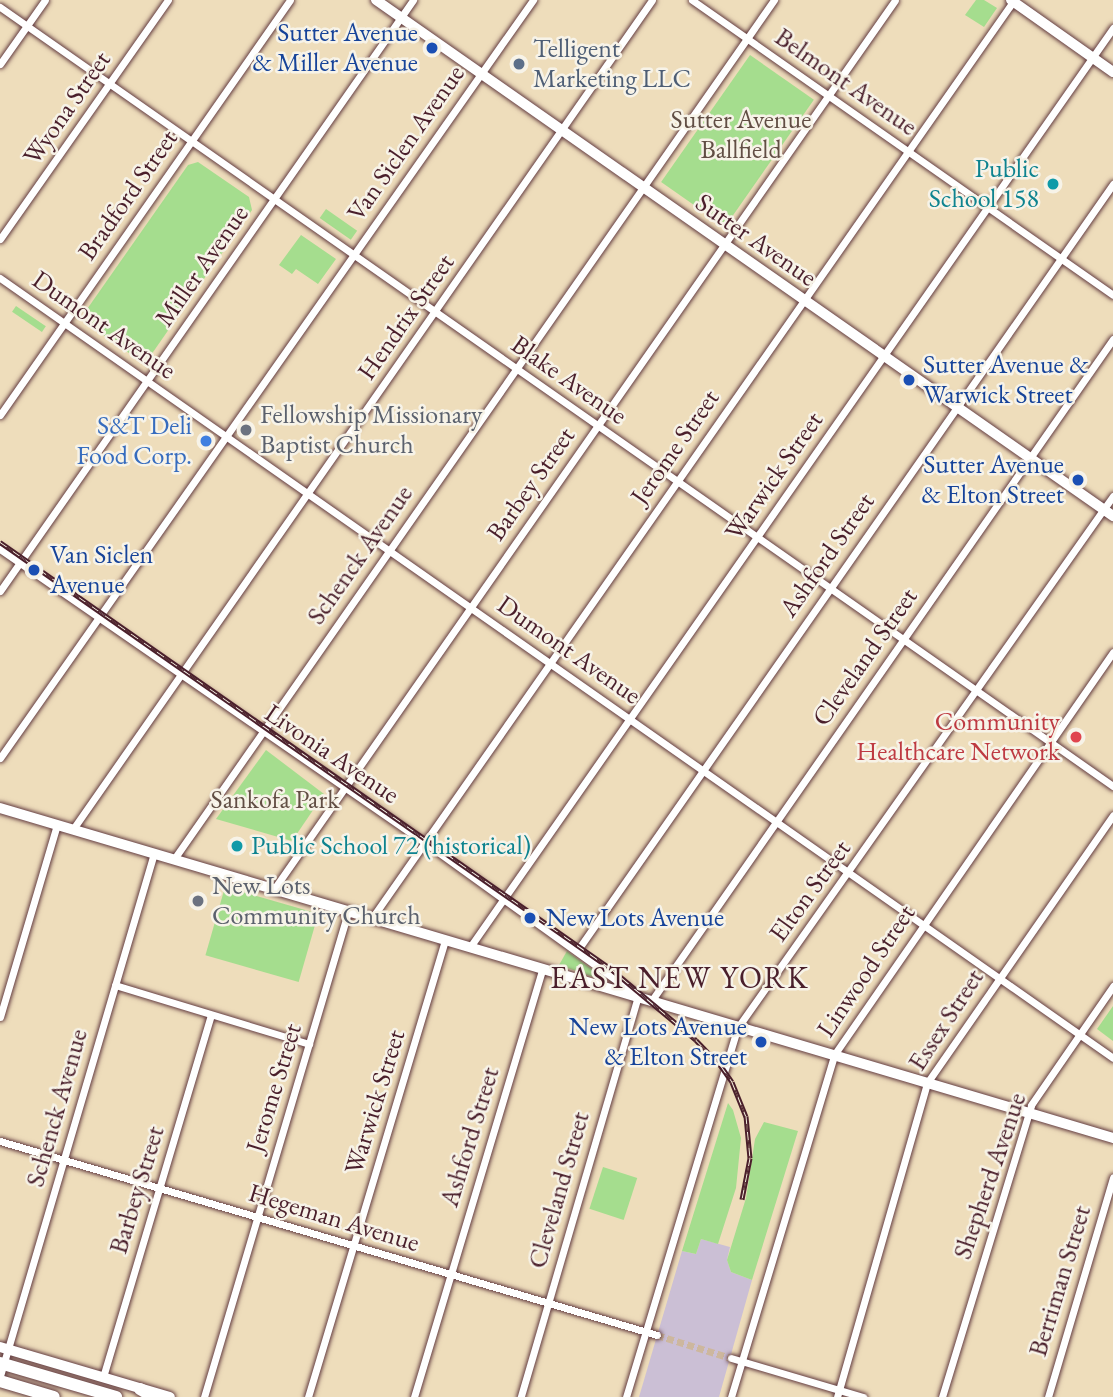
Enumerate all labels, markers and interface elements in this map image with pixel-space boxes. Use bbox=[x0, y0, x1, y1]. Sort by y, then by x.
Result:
place label: Sutter Avenue & Miller Avenue bbox=[252, 17, 418, 78]
street label: Belmont Avenue bbox=[769, 21, 923, 143]
place label: Telligent Marketing LLC bbox=[533, 33, 691, 94]
marker: Sutter Avenue & Miller Avenue bbox=[424, 40, 440, 56]
street label: Wyona Street bbox=[17, 45, 117, 171]
marker: Telligent Marketing LLC bbox=[511, 56, 527, 72]
street label: Van Siclen Avenue bbox=[341, 59, 471, 227]
park label: Sutter Avenue Ballfield bbox=[671, 104, 811, 166]
street label: Bradford Street bbox=[72, 124, 184, 266]
place label: Public School 158 bbox=[929, 153, 1039, 214]
marker: Public School 158 bbox=[1045, 176, 1061, 192]
street label: Sutter Avenue bbox=[689, 187, 823, 293]
street label: Miller Avenue bbox=[149, 199, 255, 333]
street label: Hendrix Street bbox=[351, 248, 461, 386]
street label: Dumont Avenue bbox=[26, 264, 182, 386]
street label: Blake Avenue bbox=[505, 329, 633, 431]
place label: Sutter Avenue & Warwick Street bbox=[923, 349, 1089, 410]
marker: Sutter Avenue & Warwick Street bbox=[901, 372, 917, 388]
street label: Jerome Street bbox=[624, 383, 726, 511]
place label: Fellowship Missionary Baptist Church bbox=[260, 399, 482, 460]
street label: Warwick Street bbox=[718, 406, 830, 546]
place label: S&T Deli Food Corp. bbox=[77, 410, 192, 472]
street label: Barbey Street bbox=[480, 421, 582, 547]
marker: Fellowship Missionary Baptist Church bbox=[238, 422, 254, 438]
marker: S&T Deli Food Corp. bbox=[198, 433, 214, 449]
place label: Sutter Avenue & Elton Street bbox=[921, 449, 1064, 510]
marker: Sutter Avenue & Elton Street bbox=[1070, 472, 1086, 488]
street label: Schenck Avenue bbox=[301, 479, 419, 631]
street label: Ashford Street bbox=[773, 487, 881, 623]
place label: Van Siclen Avenue bbox=[50, 539, 153, 600]
marker: Van Siclen Avenue bbox=[24, 560, 44, 580]
street label: Cleveland Street bbox=[806, 582, 924, 732]
street label: Dumont Avenue bbox=[491, 589, 647, 711]
street label: Livonia Avenue bbox=[259, 698, 405, 810]
place label: Community Healthcare Network bbox=[856, 706, 1060, 768]
marker: Community Healthcare Network bbox=[1066, 727, 1086, 747]
park label: Sankofa Park bbox=[211, 784, 339, 816]
place label: Public School 72 (historical) bbox=[251, 830, 531, 862]
street label: Elton Street bbox=[763, 834, 857, 948]
marker: Public School 72 (historical) bbox=[229, 838, 245, 854]
place label: New Lots Community Church bbox=[212, 870, 421, 931]
marker: New Lots Community Church bbox=[190, 893, 206, 909]
street label: Linwood Street bbox=[810, 899, 922, 1043]
place label: New Lots Avenue bbox=[546, 902, 724, 934]
marker: New Lots Avenue bbox=[520, 908, 540, 928]
district label: EAST NEW YORK bbox=[552, 960, 808, 996]
street label: Essex Street bbox=[902, 963, 990, 1077]
place label: New Lots Avenue & Elton Street bbox=[569, 1011, 747, 1072]
street label: Jerome Street bbox=[240, 1020, 308, 1156]
street label: Schenck Avenue bbox=[20, 1026, 94, 1190]
street label: Warwick Street bbox=[338, 1026, 412, 1178]
marker: New Lots Avenue & Elton Street bbox=[753, 1034, 769, 1050]
street label: Ashford Street bbox=[434, 1063, 506, 1211]
street label: Shepherd Avenue bbox=[947, 1089, 1033, 1263]
street label: Cleveland Street bbox=[522, 1108, 596, 1272]
street label: Barbey Street bbox=[103, 1123, 171, 1257]
street label: Hegeman Avenue bbox=[245, 1177, 423, 1259]
street label: Berriman Street bbox=[1022, 1202, 1098, 1360]

